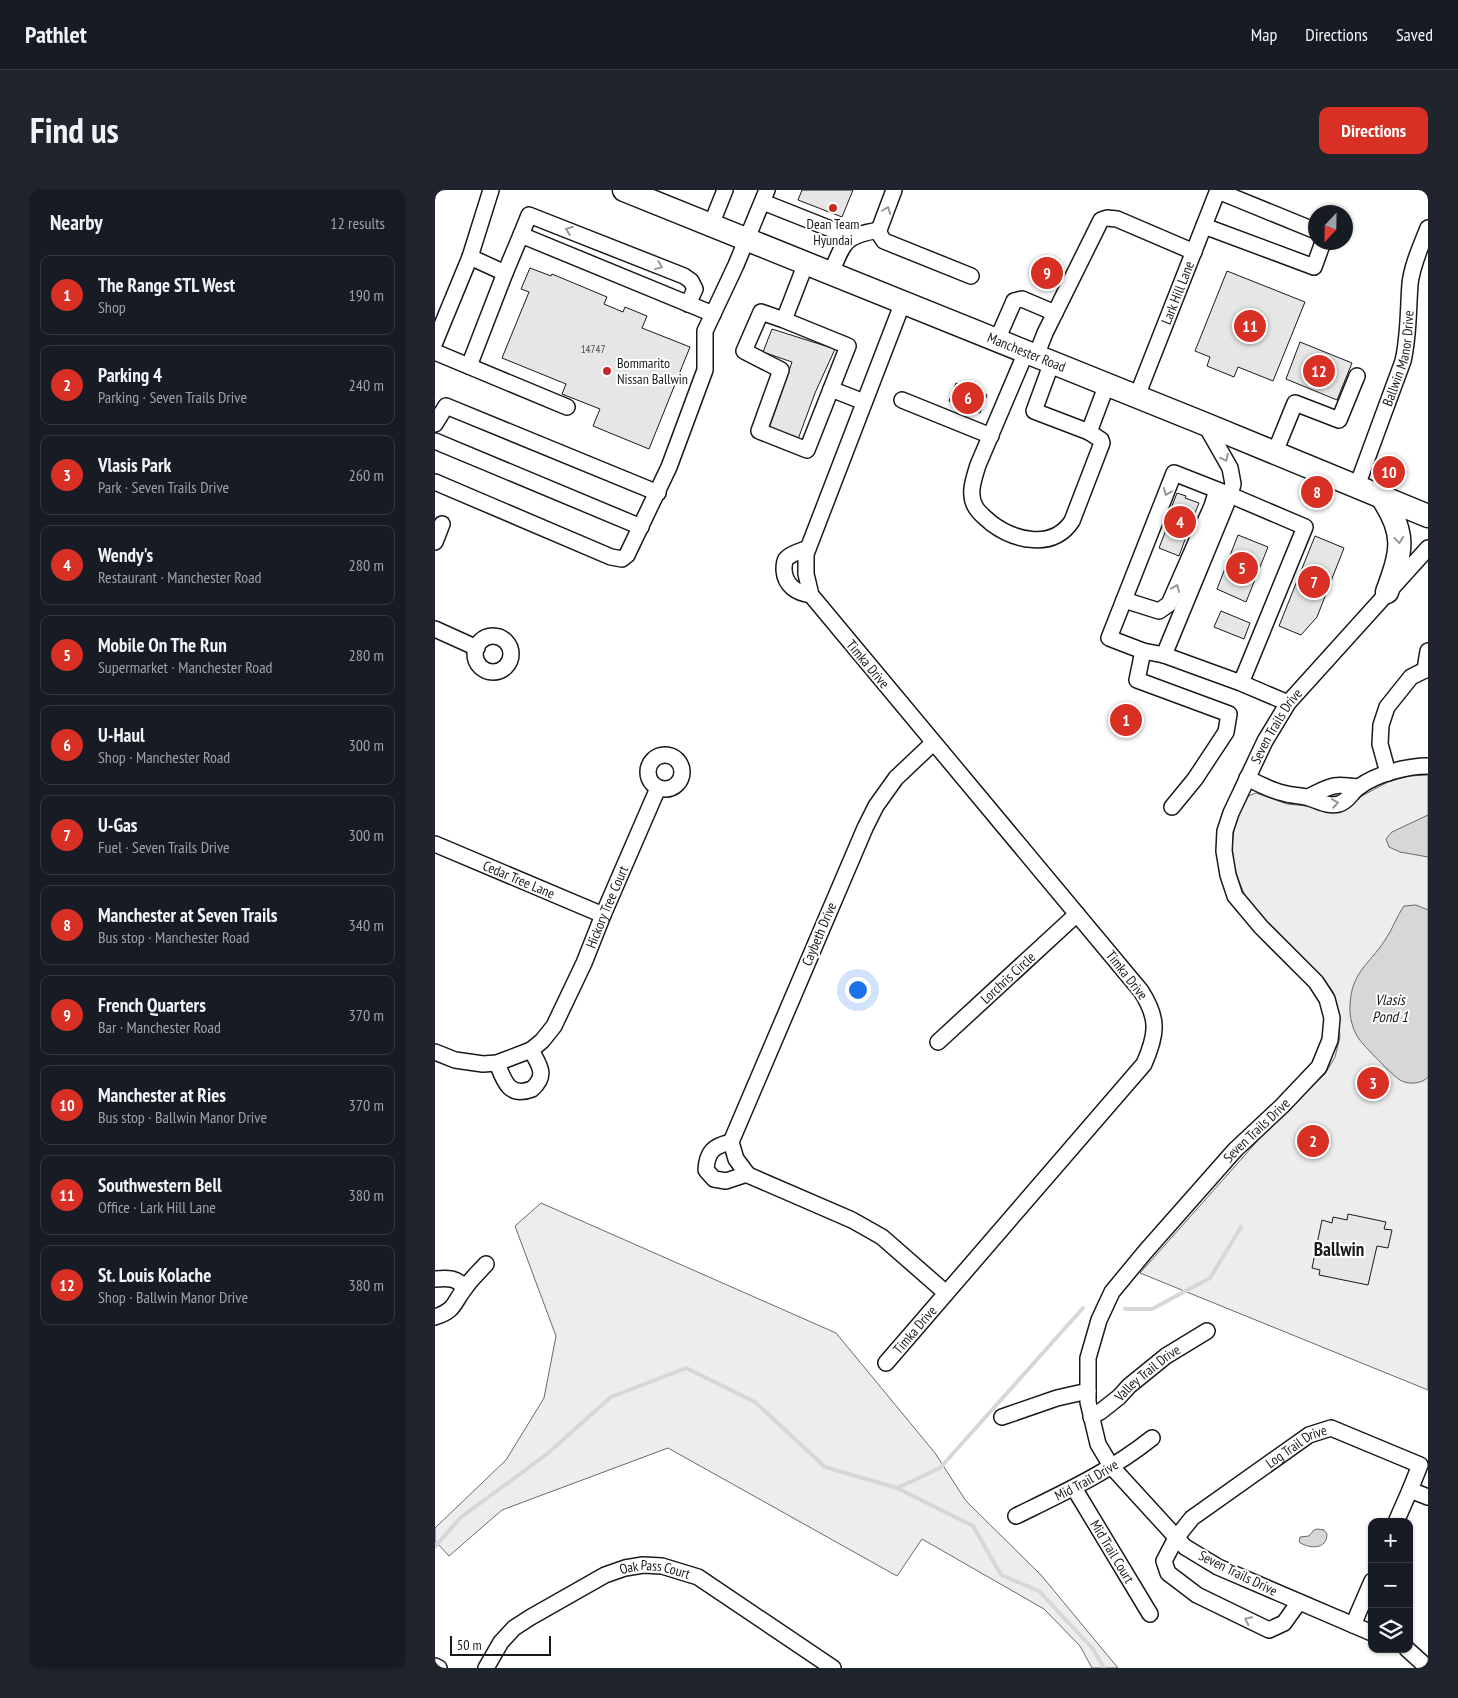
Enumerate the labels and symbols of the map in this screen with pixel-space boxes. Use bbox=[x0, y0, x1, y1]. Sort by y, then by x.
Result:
marker: Dean Team Hyundai bbox=[827, 202, 839, 214]
north arrow bbox=[1308, 205, 1353, 250]
one-way arrow bbox=[881, 206, 891, 215]
place label: Dean Team Hyundai bbox=[807, 215, 859, 249]
one-way arrow bbox=[565, 226, 574, 236]
pin: 9 bbox=[1031, 254, 1063, 292]
street label: Lark Hill Lane bbox=[1157, 258, 1198, 327]
one-way arrow bbox=[654, 260, 663, 271]
pin: 11 bbox=[1234, 307, 1266, 345]
street label: Ballwin Manor Drive bbox=[1378, 310, 1418, 409]
street label: Manchester Road bbox=[985, 328, 1068, 376]
house number: 14747 bbox=[581, 342, 605, 356]
pin: 12 bbox=[1303, 352, 1335, 390]
place label: Bommarito Nissan Ballwin bbox=[617, 354, 688, 388]
marker: Bommarito Nissan Ballwin bbox=[601, 365, 613, 377]
pin: 6 bbox=[952, 379, 984, 417]
one-way arrow bbox=[1219, 452, 1229, 461]
pin: 10 bbox=[1373, 453, 1405, 491]
pin: 8 bbox=[1301, 473, 1333, 511]
one-way arrow bbox=[1162, 487, 1173, 496]
pin: 4 bbox=[1164, 503, 1196, 541]
one-way arrow bbox=[1393, 537, 1404, 545]
pin: 5 bbox=[1226, 549, 1258, 587]
pin: 7 bbox=[1298, 563, 1330, 601]
one-way arrow bbox=[1169, 584, 1180, 593]
street label: Timka Drive bbox=[843, 636, 894, 692]
street label: Seven Trails Drive bbox=[1246, 684, 1306, 767]
pin: 1 bbox=[1110, 701, 1142, 739]
one-way arrow bbox=[1332, 798, 1340, 809]
street label: Cedar Tree Lane bbox=[480, 856, 558, 903]
street label: Hickory Tree Court bbox=[582, 863, 632, 951]
street label: Caybeth Drive bbox=[798, 899, 841, 969]
street label: Timka Drive bbox=[1102, 947, 1152, 1004]
street label: Lorchris Circle bbox=[977, 948, 1039, 1007]
your location bbox=[845, 977, 871, 1003]
water label: Vlasis Pond 1 bbox=[1372, 990, 1408, 1026]
pin: 3 bbox=[1357, 1064, 1389, 1102]
street label: Seven Trails Drive bbox=[1219, 1094, 1294, 1166]
pin: 2 bbox=[1297, 1122, 1329, 1160]
district label: Ballwin bbox=[1314, 1237, 1364, 1261]
street label: Timka Drive bbox=[889, 1302, 941, 1357]
street label: Valley Trail Drive bbox=[1110, 1340, 1184, 1406]
street label: Log Trail Drive bbox=[1262, 1421, 1329, 1472]
street label: Mid Trail Drive bbox=[1052, 1455, 1122, 1505]
street label: Mid Trail Court bbox=[1086, 1516, 1138, 1586]
street label: Seven Trails Drive bbox=[1196, 1546, 1281, 1600]
street label: Oak Pass Court bbox=[617, 1556, 692, 1583]
one-way arrow bbox=[1244, 1616, 1253, 1626]
scale bar bbox=[450, 1633, 551, 1656]

